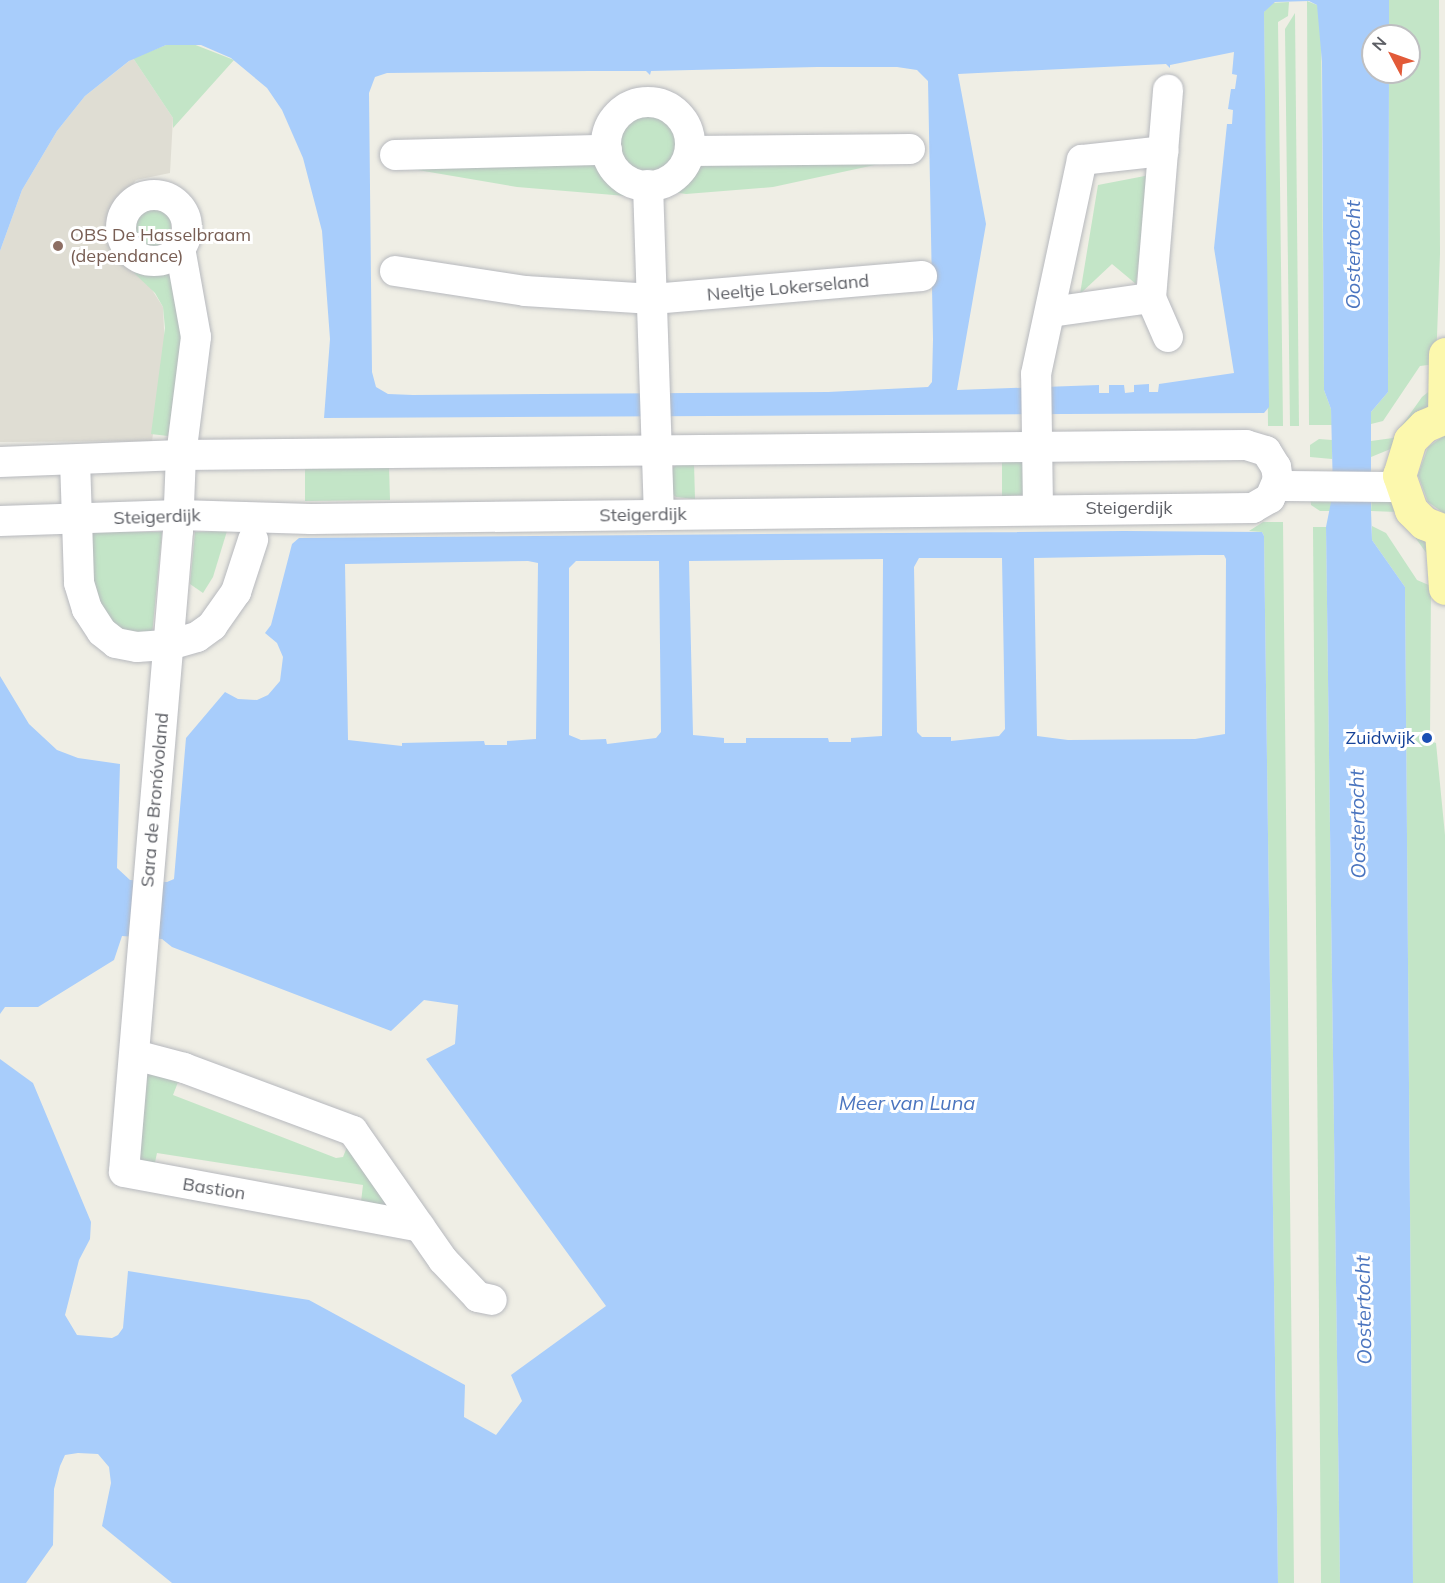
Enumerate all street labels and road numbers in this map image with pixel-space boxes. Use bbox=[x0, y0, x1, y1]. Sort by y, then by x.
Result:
street label: Neeltje Lokerseland bbox=[706, 270, 870, 306]
street label: Steigerdijk bbox=[1085, 497, 1173, 519]
street label: Steigerdijk bbox=[599, 503, 687, 527]
street label: Steigerdijk bbox=[113, 505, 201, 529]
street label: Sara de Bronóvoland bbox=[137, 712, 173, 888]
street label: Bastion bbox=[181, 1173, 247, 1205]

